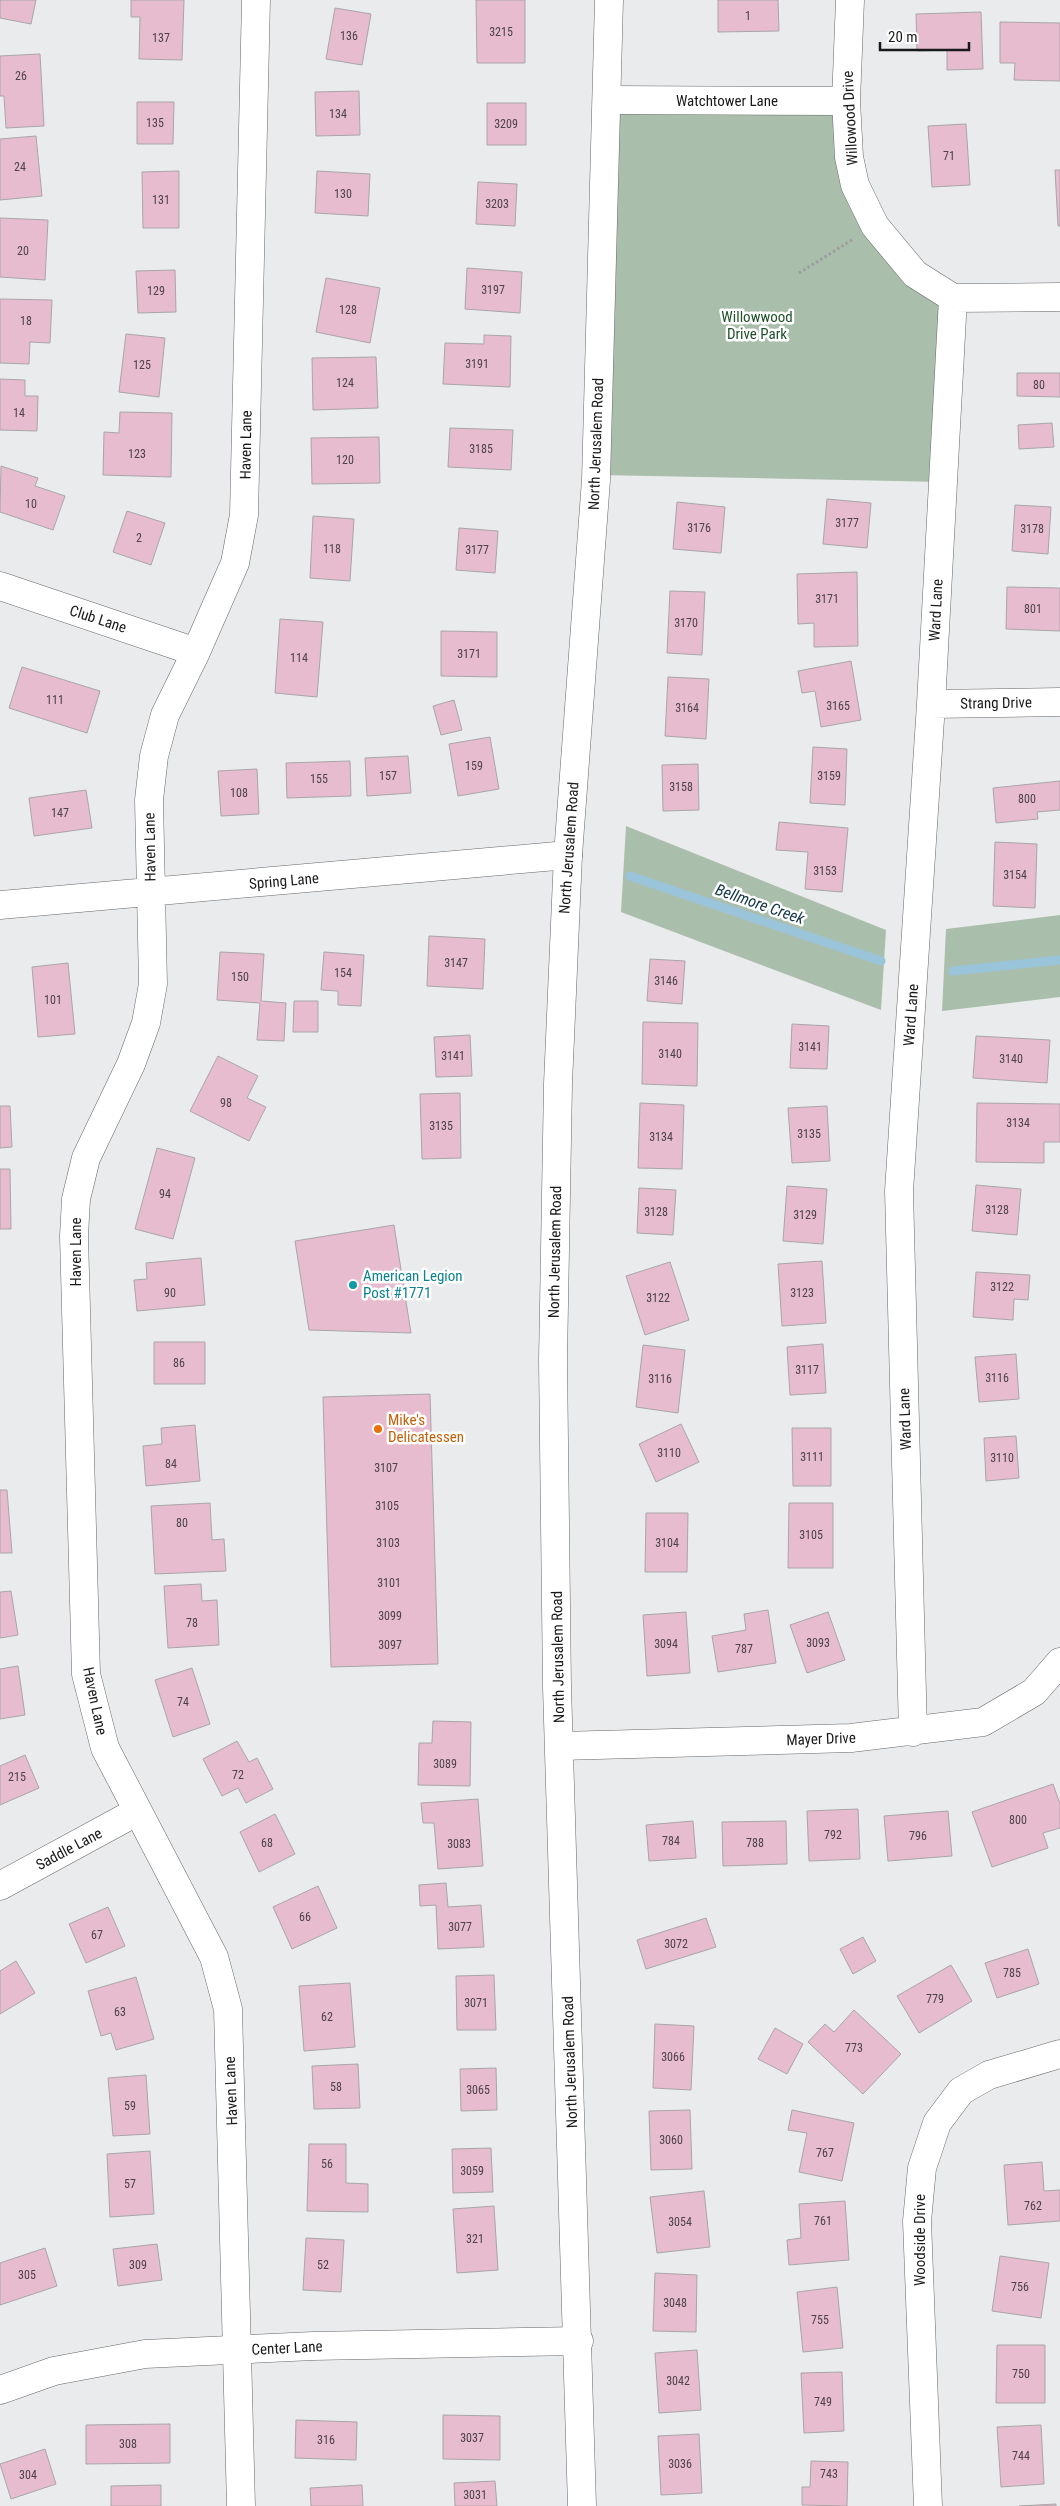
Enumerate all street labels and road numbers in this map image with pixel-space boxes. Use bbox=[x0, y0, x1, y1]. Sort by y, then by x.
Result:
street label: Willowood Drive bbox=[839, 70, 861, 166]
street label: Watchtower Lane bbox=[676, 92, 778, 110]
street label: North Jerusalem Road bbox=[585, 378, 607, 510]
street label: Haven Lane bbox=[236, 410, 256, 480]
street label: Ward Lane bbox=[925, 578, 947, 642]
street label: Club Lane bbox=[67, 601, 129, 637]
street label: Strang Drive bbox=[960, 693, 1032, 713]
street label: North Jerusalem Road bbox=[555, 781, 583, 915]
street label: Haven Lane bbox=[140, 812, 160, 882]
street label: Spring Lane bbox=[248, 869, 320, 893]
street label: Ward Lane bbox=[900, 983, 922, 1047]
street label: North Jerusalem Road bbox=[545, 1186, 565, 1318]
street label: Haven Lane bbox=[67, 1217, 85, 1287]
street label: Ward Lane bbox=[895, 1388, 915, 1450]
street label: North Jerusalem Road bbox=[548, 1591, 568, 1723]
street label: Haven Lane bbox=[79, 1665, 111, 1737]
street label: Mayer Drive bbox=[786, 1729, 856, 1749]
street label: Saddle Lane bbox=[33, 1824, 105, 1874]
street label: North Jerusalem Road bbox=[559, 1996, 581, 2128]
street label: Haven Lane bbox=[221, 2056, 241, 2126]
street label: Woodside Drive bbox=[911, 2194, 929, 2286]
street label: Center Lane bbox=[251, 2337, 323, 2359]

